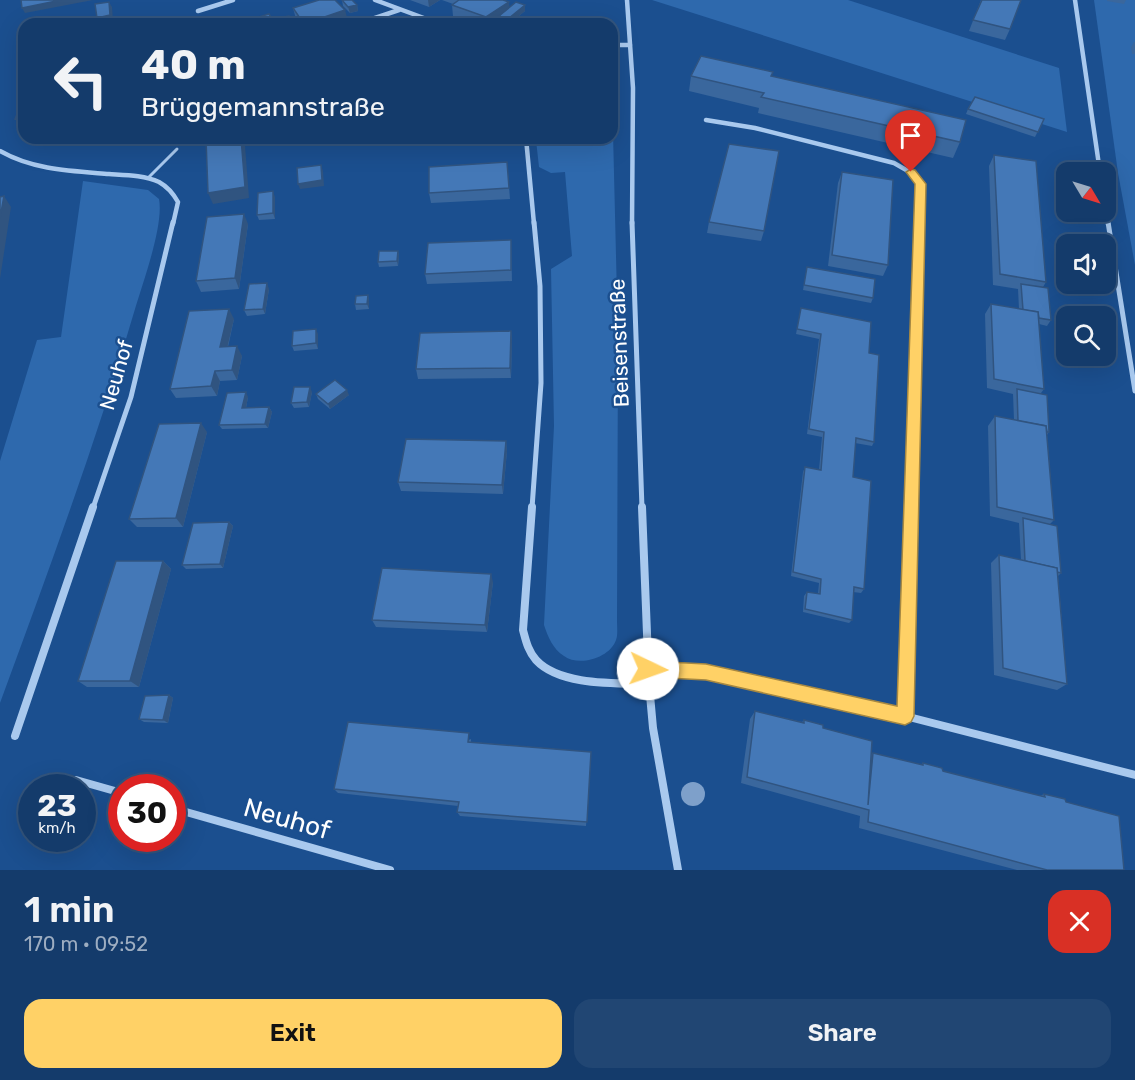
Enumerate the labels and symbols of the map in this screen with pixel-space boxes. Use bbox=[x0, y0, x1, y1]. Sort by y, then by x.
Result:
pin bbox=[885, 110, 936, 172]
north arrow bbox=[1056, 162, 1116, 222]
street label: Beisenstraße bbox=[604, 278, 634, 408]
street label: Neuhof bbox=[94, 337, 138, 413]
position arrow bbox=[616, 637, 680, 701]
speed limit sign: 30 bbox=[108, 774, 186, 852]
street label: Neuhof bbox=[240, 792, 334, 846]

